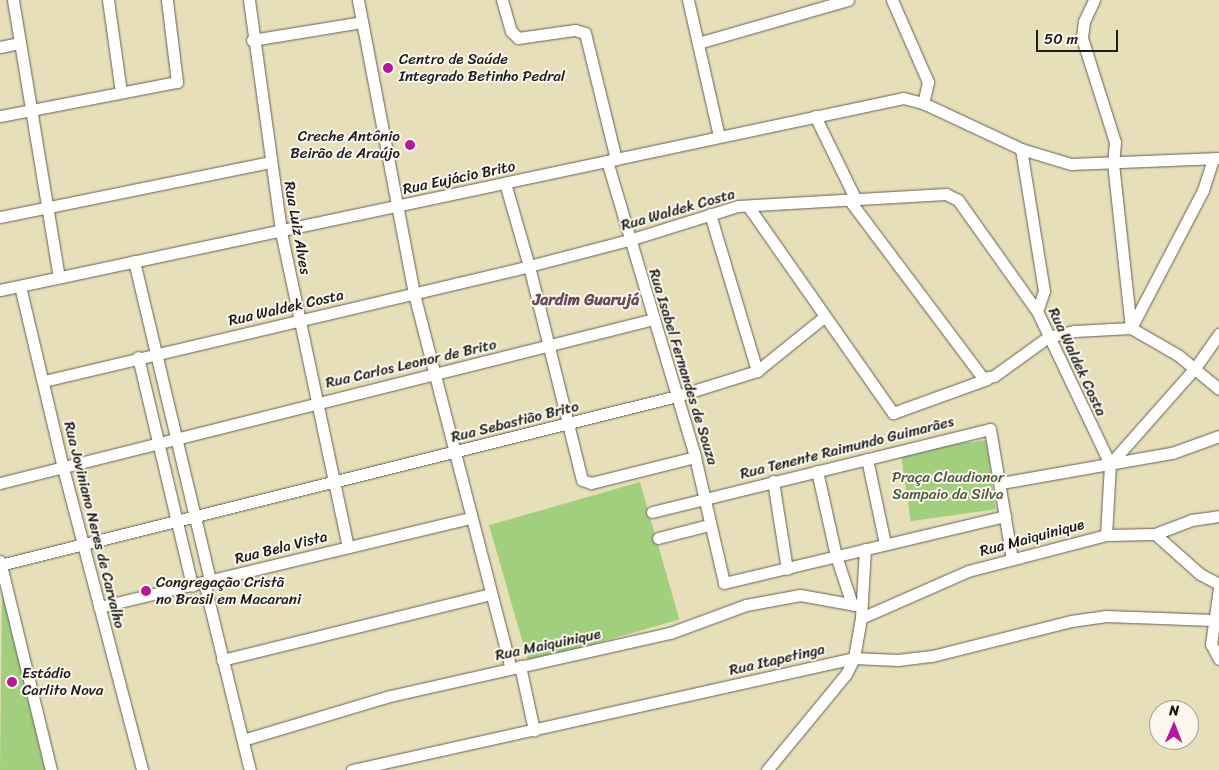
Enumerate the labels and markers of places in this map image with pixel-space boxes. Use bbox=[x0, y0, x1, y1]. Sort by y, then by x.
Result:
place label: Centro de Saúde Integrado Betinho Pedral bbox=[399, 50, 566, 85]
marker: Centro de Saúde Integrado Betinho Pedral bbox=[381, 61, 395, 75]
place label: Creche Antônio Beirão de Araújo bbox=[290, 127, 400, 162]
marker: Creche Antônio Beirão de Araújo bbox=[404, 139, 416, 151]
place label: Congregação Cristã no Brasil em Macarani bbox=[156, 573, 302, 608]
marker: Congregação Cristã no Brasil em Macarani bbox=[140, 585, 152, 597]
place label: Estádio Carlito Nova bbox=[22, 664, 103, 699]
marker: Estádio Carlito Nova bbox=[6, 676, 18, 688]

